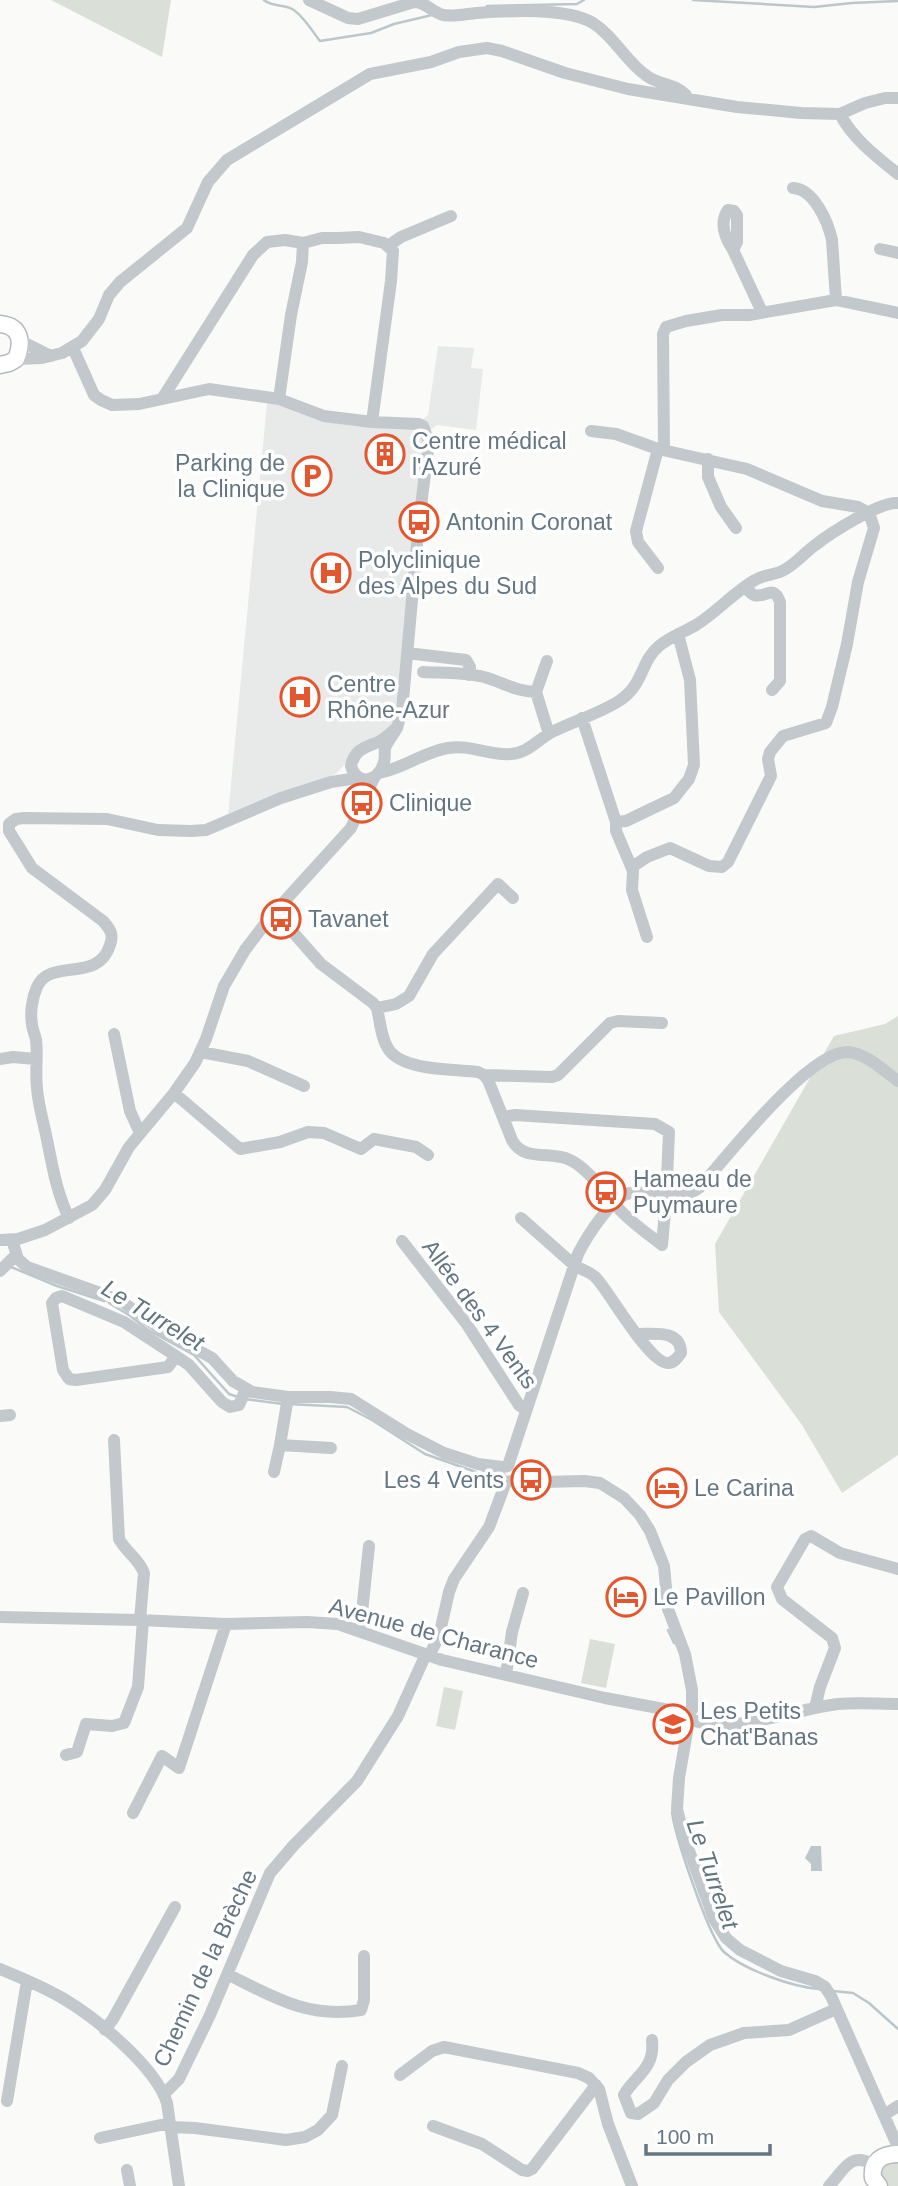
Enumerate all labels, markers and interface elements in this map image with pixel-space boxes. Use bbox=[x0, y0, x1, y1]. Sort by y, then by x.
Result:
place label: Centre médical l'Azuré bbox=[412, 428, 567, 480]
building icon: Centre médical l'Azuré bbox=[364, 433, 406, 475]
place label: Parking de la Clinique bbox=[175, 450, 285, 502]
parking icon: Parking de la Clinique bbox=[291, 455, 333, 497]
bus stop icon: Antonin Coronat bbox=[398, 501, 440, 543]
place label: Antonin Coronat bbox=[446, 509, 613, 535]
place label: Polyclinique des Alpes du Sud bbox=[358, 547, 537, 599]
hospital icon: Polyclinique des Alpes du Sud bbox=[310, 552, 352, 594]
place label: Centre Rhône-Azur bbox=[327, 671, 450, 723]
hospital icon: Centre Rhône-Azur bbox=[279, 676, 321, 718]
bus stop icon: Clinique bbox=[341, 782, 383, 824]
place label: Clinique bbox=[389, 790, 472, 816]
bus stop icon: Tavanet bbox=[260, 898, 302, 940]
place label: Tavanet bbox=[308, 906, 389, 932]
place label: Hameau de Puymaure bbox=[633, 1166, 752, 1218]
bus stop icon: Hameau de Puymaure bbox=[585, 1171, 627, 1213]
street label: Allée des 4 Vents bbox=[417, 1234, 543, 1394]
water label: Le Turrelet bbox=[97, 1274, 210, 1357]
bus stop icon: Les 4 Vents bbox=[510, 1459, 552, 1501]
place label: Les 4 Vents bbox=[384, 1467, 504, 1493]
hotel icon: Le Carina bbox=[646, 1467, 688, 1509]
place label: Le Carina bbox=[694, 1475, 794, 1501]
hotel icon: Le Pavillon bbox=[605, 1576, 647, 1618]
place label: Le Pavillon bbox=[653, 1584, 766, 1610]
street label: Avenue de Charance bbox=[326, 1593, 542, 1673]
place label: Les Petits Chat'Banas bbox=[700, 1698, 818, 1750]
school or university icon: Les Petits Chat'Banas bbox=[652, 1703, 694, 1745]
water label: Le Turrelet bbox=[682, 1816, 745, 1934]
street label: Chemin de la Brèche bbox=[148, 1865, 262, 2071]
scale bar bbox=[646, 2112, 770, 2156]
text: 100 m bbox=[656, 2125, 714, 2148]

